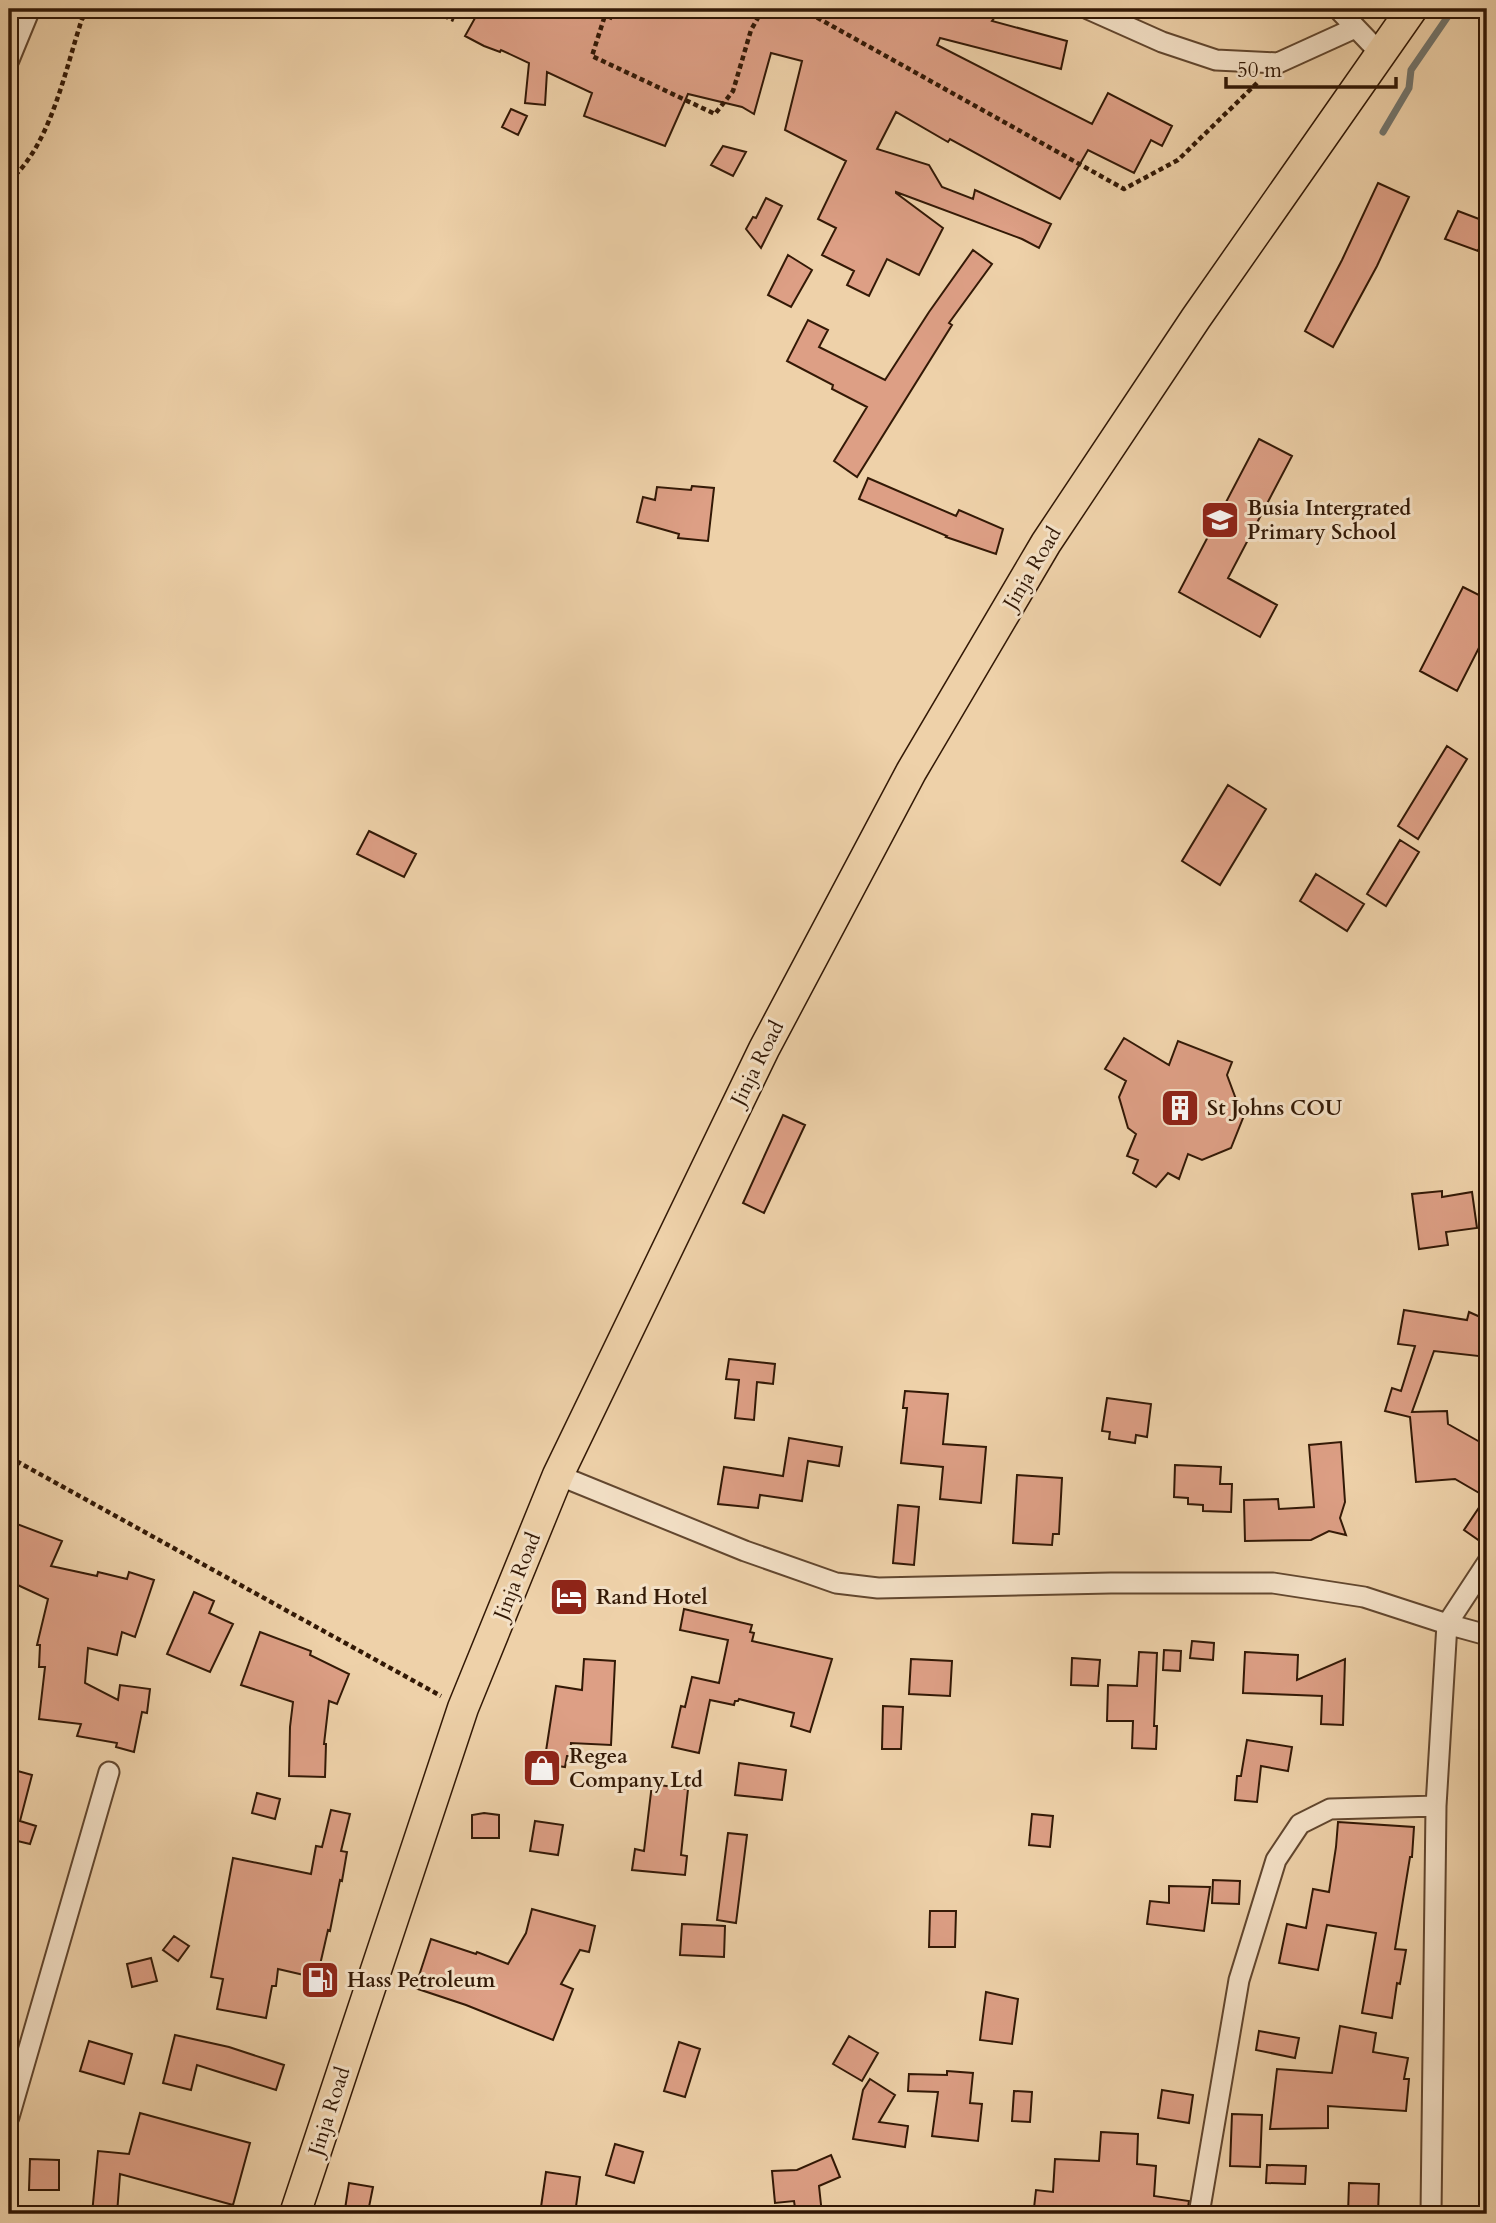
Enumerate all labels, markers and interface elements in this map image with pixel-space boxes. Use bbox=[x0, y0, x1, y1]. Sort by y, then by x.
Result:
scale bar bbox=[1226, 46, 1396, 90]
text: 50 m bbox=[1237, 56, 1282, 85]
place label: Busia Intergrated Primary School bbox=[1247, 494, 1411, 547]
school or university icon: Busia Intergrated Primary School bbox=[1199, 499, 1241, 541]
street label: Jinja Road bbox=[995, 521, 1068, 618]
street label: Jinja Road bbox=[722, 1016, 791, 1113]
building icon: St Johns COU bbox=[1159, 1087, 1201, 1129]
place label: St Johns COU bbox=[1207, 1094, 1342, 1123]
street label: Jinja Road bbox=[486, 1528, 548, 1627]
hotel icon: Rand Hotel bbox=[548, 1576, 590, 1618]
place label: Rand Hotel bbox=[596, 1583, 708, 1612]
place label: Regea Company Ltd bbox=[569, 1742, 703, 1795]
shop icon: Regea Company Ltd bbox=[521, 1747, 563, 1789]
fuel station icon: Hass Petroleum bbox=[299, 1959, 341, 2001]
place label: Hass Petroleum bbox=[347, 1966, 496, 1995]
street label: Jinja Road bbox=[301, 2063, 357, 2162]

